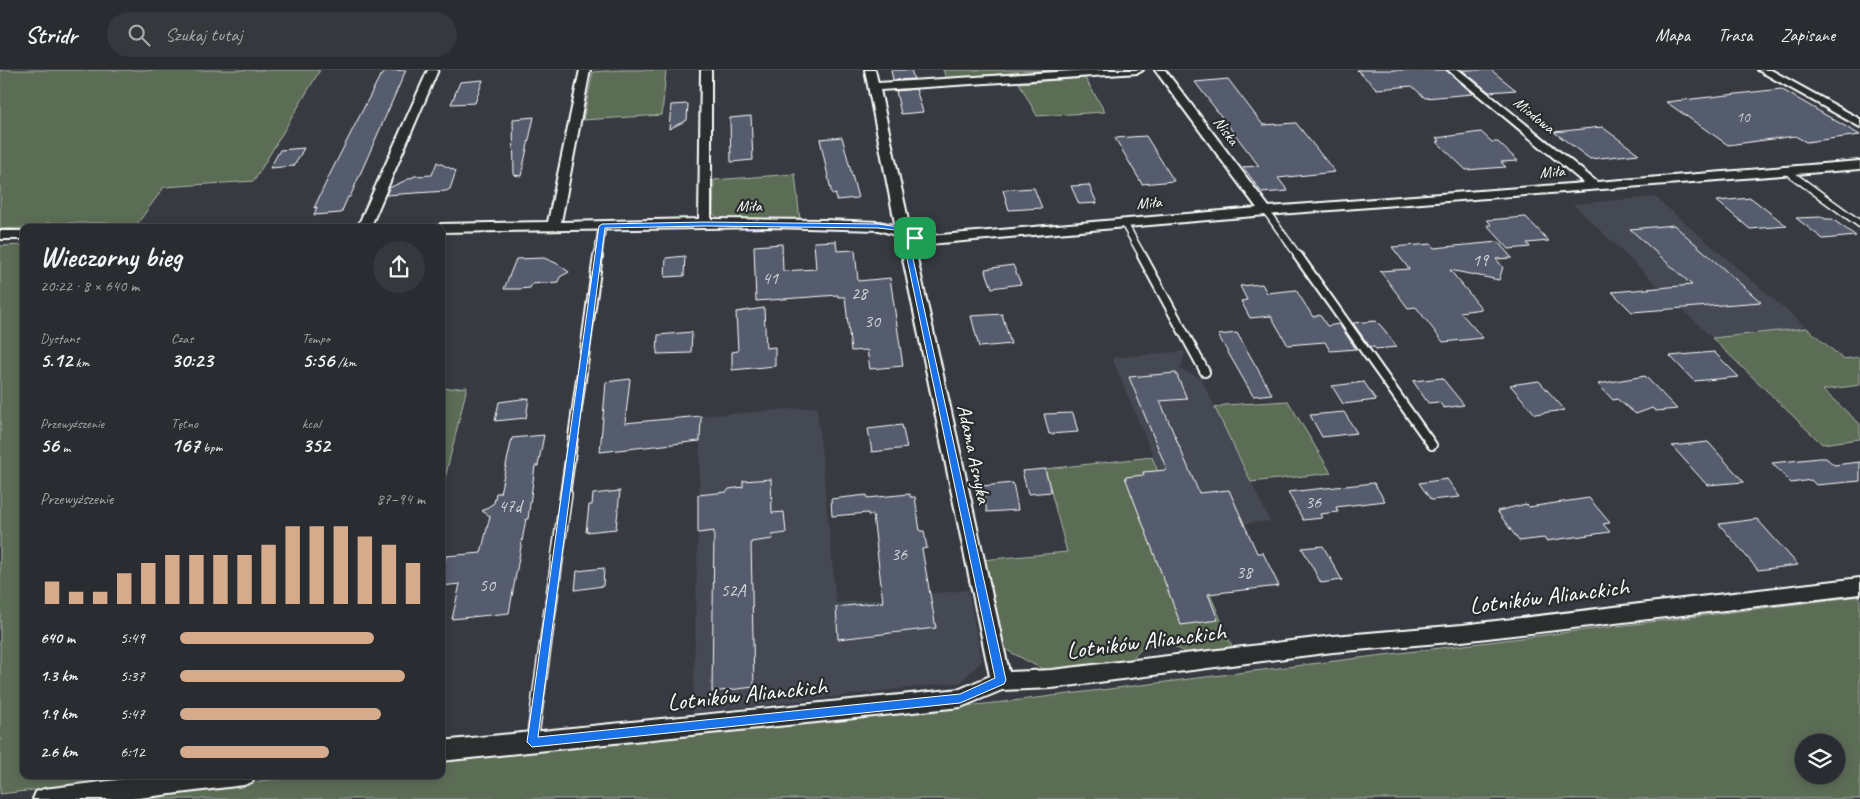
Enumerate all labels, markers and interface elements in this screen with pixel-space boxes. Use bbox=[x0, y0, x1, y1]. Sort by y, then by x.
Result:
search box bbox=[107, 12, 457, 57]
text: Stridr bbox=[25, 20, 77, 50]
icon: search bbox=[125, 21, 153, 49]
text: Szukaj tutaj bbox=[165, 23, 242, 47]
text: Mapa bbox=[1655, 24, 1690, 46]
text: Trasa bbox=[1718, 24, 1752, 46]
text: Zapisane bbox=[1780, 24, 1835, 46]
street label: Miodowa bbox=[1509, 92, 1560, 138]
house number: 10 bbox=[1736, 108, 1751, 127]
street label: Niska bbox=[1209, 113, 1244, 151]
street label: Miła bbox=[1539, 161, 1566, 183]
street label: Miła bbox=[1136, 192, 1163, 214]
street label: Miła bbox=[736, 196, 763, 216]
pin bbox=[894, 217, 936, 259]
icon: arrive bbox=[901, 224, 929, 252]
text: Wieczorny bieg bbox=[40, 239, 182, 274]
button: share bbox=[373, 241, 425, 293]
house number: 19 bbox=[1472, 249, 1490, 271]
house number: 41 bbox=[762, 267, 779, 289]
text: 20:22 · 8 × 640 m bbox=[40, 276, 139, 296]
house number: 28 bbox=[851, 282, 869, 304]
house number: 30 bbox=[864, 310, 882, 332]
text: Dystans bbox=[40, 330, 80, 347]
text: Czas bbox=[171, 330, 193, 347]
text: Tempo bbox=[302, 330, 330, 347]
text: 5.12 bbox=[40, 347, 72, 373]
text: 30:23 bbox=[171, 347, 213, 373]
text: 5:56 bbox=[302, 347, 334, 373]
text: km bbox=[72, 354, 89, 371]
text: /km bbox=[334, 354, 356, 371]
street label: Adama Asnyka bbox=[951, 402, 997, 507]
text: Przewyższenie bbox=[40, 415, 104, 432]
text: Tętno bbox=[171, 415, 198, 432]
text: kcal bbox=[302, 415, 321, 432]
text: 56 bbox=[40, 432, 59, 458]
text: 167 bbox=[171, 432, 200, 458]
text: 352 bbox=[302, 432, 330, 458]
text: m bbox=[59, 439, 70, 456]
text: bpm bbox=[200, 439, 222, 456]
text: Przewyższenie bbox=[40, 489, 113, 509]
text: 87–94 m bbox=[376, 489, 425, 509]
house number: 36 bbox=[1305, 491, 1322, 513]
house number: 47d bbox=[498, 495, 525, 517]
house number: 36 bbox=[891, 543, 908, 565]
house number: 38 bbox=[1236, 561, 1254, 583]
street label: Lotników Alianckich bbox=[1468, 571, 1632, 621]
house number: 50 bbox=[479, 574, 497, 596]
house number: 52A bbox=[720, 579, 747, 601]
street label: Lotników Alianckich bbox=[1065, 616, 1229, 666]
text: 640 m bbox=[40, 628, 75, 648]
text: 5:49 bbox=[120, 628, 145, 648]
text: 1.3 km bbox=[40, 666, 77, 686]
text: 5:37 bbox=[120, 666, 145, 686]
street label: Lotników Alianckich bbox=[666, 671, 830, 717]
text: 1.9 km bbox=[40, 704, 77, 724]
text: 5:47 bbox=[120, 704, 145, 724]
map controls bbox=[1795, 734, 1845, 784]
button: layers bbox=[1795, 734, 1845, 784]
text: 2.6 km bbox=[40, 742, 78, 762]
text: 6:12 bbox=[120, 742, 145, 762]

